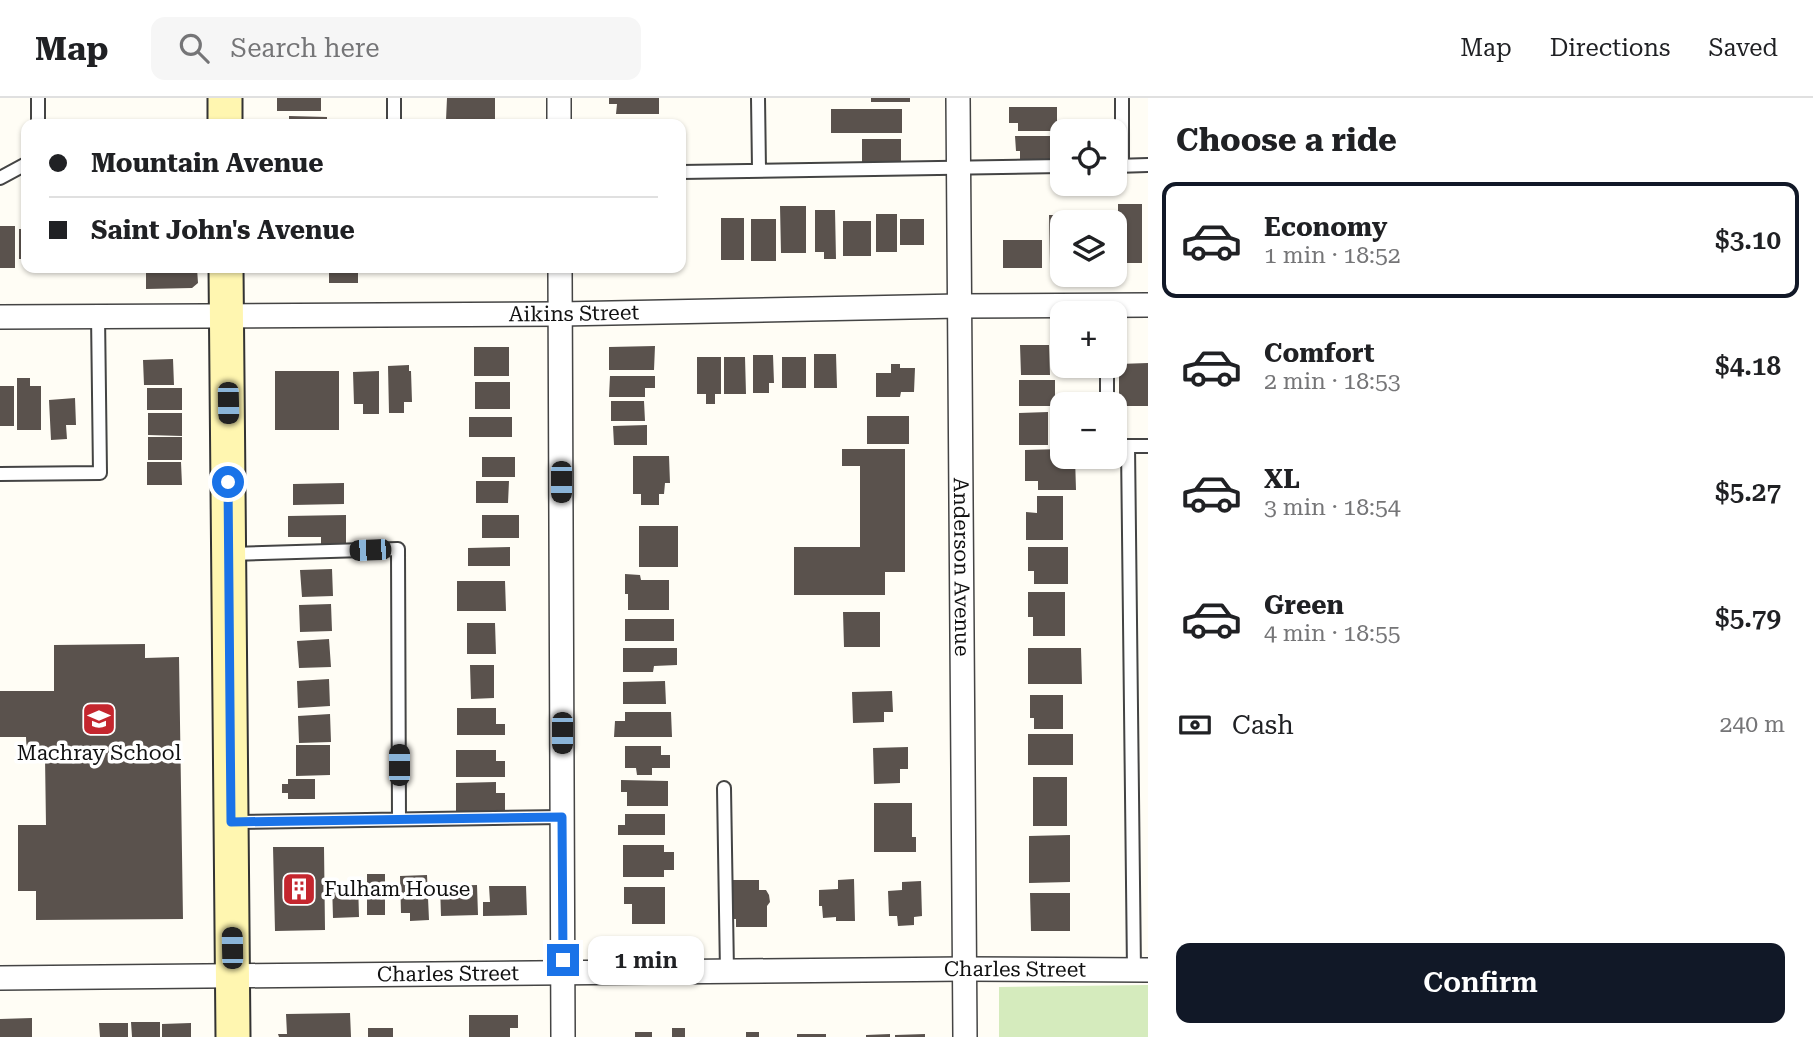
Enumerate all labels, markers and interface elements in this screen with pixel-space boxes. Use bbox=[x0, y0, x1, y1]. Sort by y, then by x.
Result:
search box bbox=[151, 17, 641, 80]
text: Map bbox=[35, 29, 109, 68]
icon: search bbox=[175, 29, 213, 67]
text: Search here bbox=[231, 33, 380, 63]
text: Map bbox=[1460, 34, 1512, 62]
text: Directions bbox=[1550, 34, 1670, 62]
text: Saved bbox=[1708, 34, 1778, 62]
map controls bbox=[1050, 119, 1127, 469]
button: locate bbox=[1050, 119, 1127, 196]
text: Choose a ride bbox=[1176, 121, 1397, 159]
text: Mountain Avenue bbox=[91, 148, 323, 178]
icon: car bbox=[1180, 209, 1243, 272]
button: layers bbox=[1050, 210, 1127, 287]
text: Economy bbox=[1264, 212, 1387, 242]
text: Saint John's Avenue bbox=[91, 215, 355, 245]
text: $3.10 bbox=[1715, 225, 1781, 255]
text: 1 min · 18:52 bbox=[1264, 242, 1401, 269]
street label: Aikins Street bbox=[509, 300, 640, 326]
button: + bbox=[1050, 301, 1127, 378]
icon: car bbox=[1180, 335, 1243, 398]
text: Comfort bbox=[1264, 338, 1374, 368]
text: $4.18 bbox=[1715, 351, 1781, 381]
text: 2 min · 18:53 bbox=[1264, 368, 1401, 395]
car bbox=[218, 382, 239, 424]
button: − bbox=[1050, 392, 1127, 469]
car bbox=[551, 461, 572, 503]
icon: car bbox=[1180, 461, 1243, 524]
text: XL bbox=[1264, 464, 1300, 494]
route start bbox=[212, 466, 244, 498]
street label: Anderson Avenue bbox=[949, 477, 974, 657]
text: $5.27 bbox=[1715, 477, 1781, 507]
text: 3 min · 18:54 bbox=[1264, 494, 1401, 521]
car bbox=[349, 539, 392, 561]
icon: car bbox=[1180, 587, 1243, 650]
text: Green bbox=[1264, 590, 1344, 620]
text: $5.79 bbox=[1715, 603, 1781, 633]
text: 4 min · 18:55 bbox=[1264, 620, 1401, 647]
school or university icon: Machray School bbox=[80, 700, 118, 738]
icon: cash bbox=[1176, 706, 1214, 744]
text: Cash bbox=[1232, 710, 1294, 740]
text: 240 m bbox=[1720, 711, 1785, 738]
car bbox=[552, 712, 573, 754]
place label: Machray School bbox=[17, 741, 182, 765]
car bbox=[389, 744, 410, 786]
building icon: Fulham House bbox=[280, 870, 318, 908]
place label: Fulham House bbox=[324, 877, 470, 901]
car bbox=[222, 927, 243, 969]
callout: 1 min bbox=[588, 936, 703, 984]
button: Confirm bbox=[1176, 943, 1785, 1023]
route end bbox=[547, 944, 579, 976]
text: 1 min bbox=[614, 947, 678, 974]
street label: Charles Street bbox=[944, 957, 1086, 982]
street label: Charles Street bbox=[377, 961, 519, 986]

